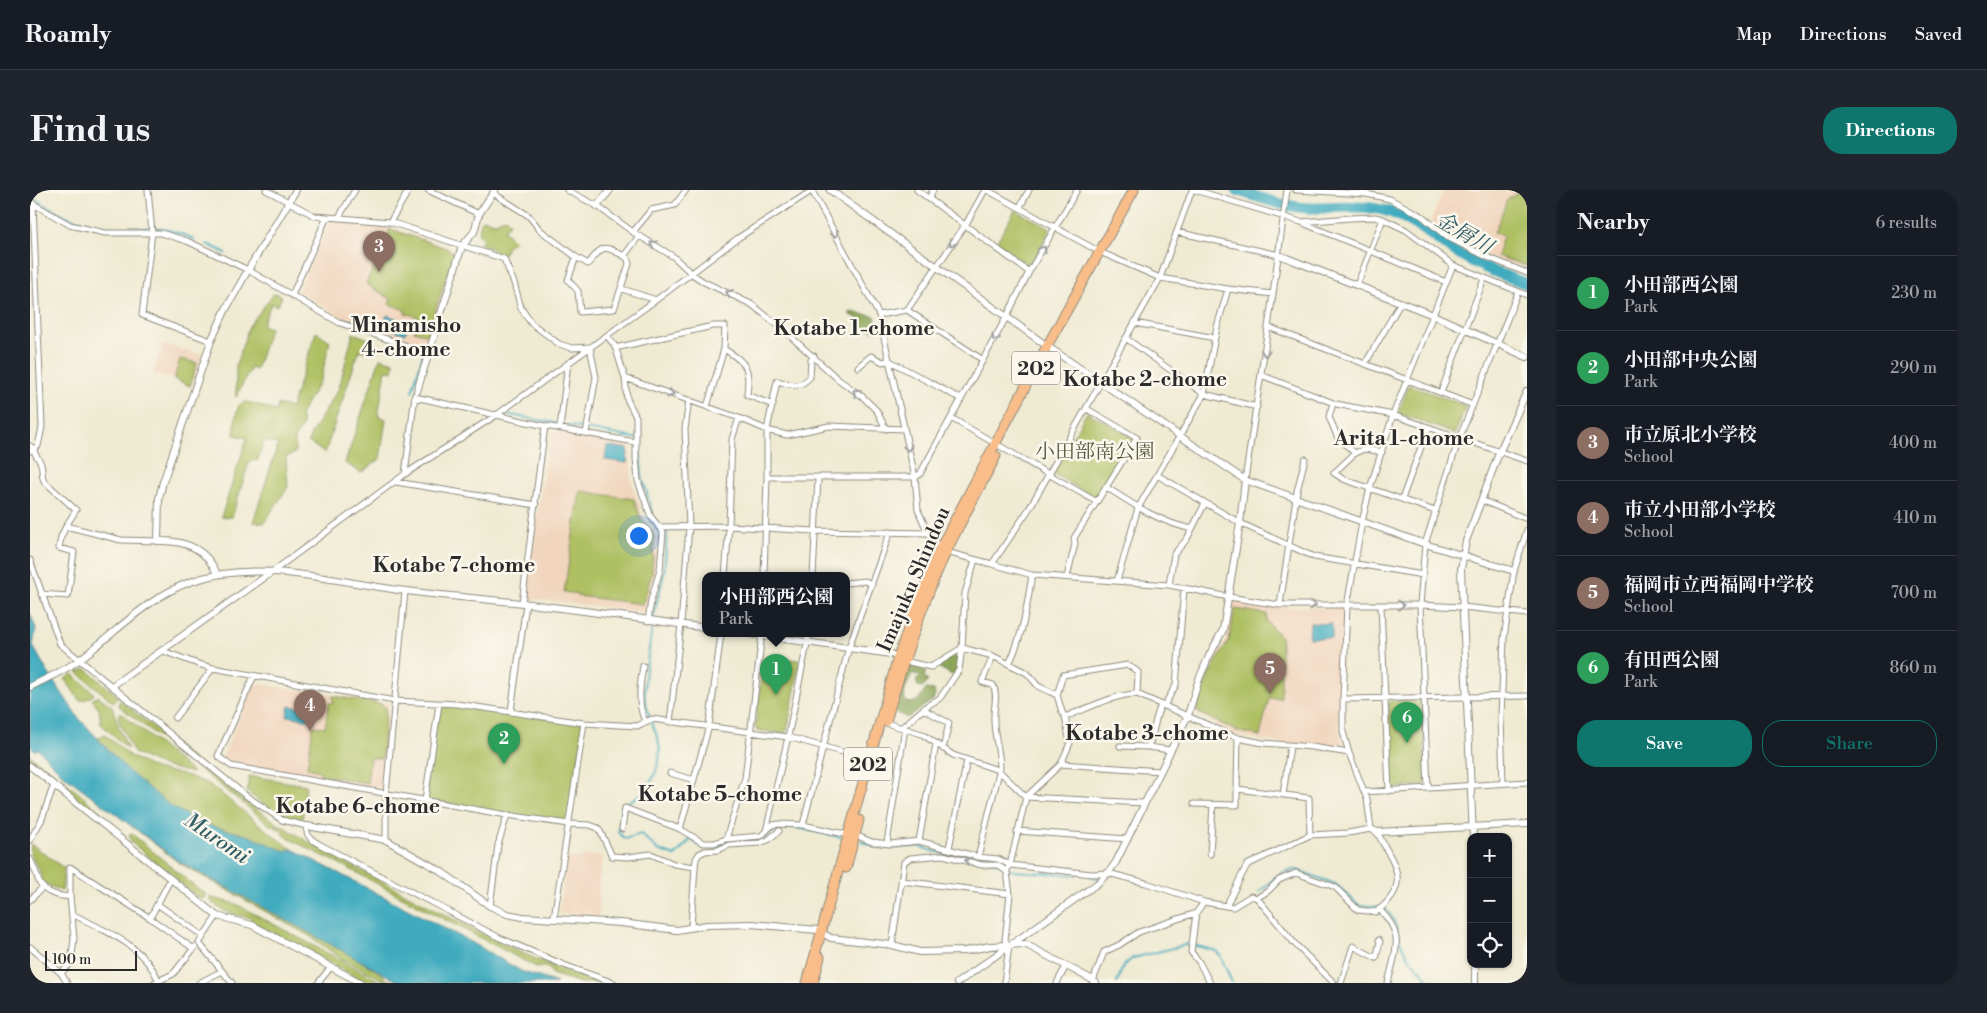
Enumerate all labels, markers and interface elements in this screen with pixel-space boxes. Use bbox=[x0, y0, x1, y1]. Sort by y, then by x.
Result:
text: Roamly bbox=[25, 20, 111, 50]
text: Map bbox=[1736, 23, 1772, 46]
text: Directions bbox=[1800, 23, 1887, 46]
text: Saved bbox=[1915, 23, 1962, 46]
button: Directions bbox=[1823, 107, 1957, 154]
text: Find us bbox=[30, 109, 150, 152]
water label: 金屑川 bbox=[1430, 207, 1499, 262]
text: Nearby bbox=[1577, 210, 1650, 236]
text: 6 results bbox=[1876, 213, 1937, 233]
one-way arrow bbox=[829, 229, 839, 238]
pin: 3 bbox=[363, 231, 395, 272]
one-way arrow bbox=[949, 237, 958, 247]
one-way arrow bbox=[650, 241, 659, 251]
one-way arrow bbox=[1036, 246, 1046, 255]
text: 小田部西公園 bbox=[1624, 273, 1738, 297]
text: 1 bbox=[1589, 283, 1597, 303]
text: 230 m bbox=[1891, 283, 1937, 303]
one-way arrow bbox=[725, 289, 734, 299]
text: Park bbox=[1624, 297, 1657, 317]
district label: Minamisho 4-chome bbox=[351, 313, 461, 363]
district label: Kotabe 1-chome bbox=[773, 316, 935, 342]
one-way arrow bbox=[991, 332, 1001, 341]
text: 小田部中央公園 bbox=[1624, 348, 1757, 372]
one-way arrow bbox=[1260, 349, 1270, 357]
road number: 202 bbox=[1012, 352, 1060, 384]
text: 2 bbox=[1588, 358, 1598, 378]
text: 290 m bbox=[1890, 358, 1937, 378]
district label: Kotabe 2-chome bbox=[1063, 367, 1227, 393]
text: Park bbox=[1624, 372, 1657, 392]
one-way arrow bbox=[666, 388, 675, 398]
one-way arrow bbox=[853, 390, 862, 398]
text: 市立原北小学校 bbox=[1624, 423, 1757, 447]
district label: Arita 1-chome bbox=[1333, 426, 1474, 452]
text: 3 bbox=[1588, 433, 1598, 453]
text: 400 m bbox=[1889, 433, 1937, 453]
park label: 小田部南公園 bbox=[1035, 440, 1155, 465]
one-way arrow bbox=[902, 444, 913, 453]
text: School bbox=[1624, 447, 1673, 467]
text: 市立小田部小学校 bbox=[1624, 498, 1776, 522]
street label: Imajuku Shindou bbox=[872, 503, 957, 656]
text: 4 bbox=[1588, 508, 1598, 528]
text: 410 m bbox=[1893, 508, 1937, 528]
text: School bbox=[1624, 522, 1673, 542]
your location bbox=[626, 523, 652, 549]
district label: Kotabe 7-chome bbox=[373, 553, 535, 579]
popup bbox=[702, 572, 850, 637]
text: 福岡市立西福岡中学校 bbox=[1624, 573, 1814, 597]
text: 5 bbox=[1588, 583, 1598, 603]
text: 700 m bbox=[1891, 583, 1937, 603]
text: 小田部西公園 bbox=[719, 585, 833, 609]
text: School bbox=[1624, 597, 1673, 617]
one-way arrow bbox=[1309, 600, 1317, 610]
one-way arrow bbox=[1397, 600, 1405, 611]
text: Park bbox=[719, 609, 752, 629]
text: 有田西公園 bbox=[1624, 648, 1719, 672]
pin: 5 bbox=[1254, 653, 1286, 694]
pin: 1 bbox=[760, 654, 792, 695]
text: 6 bbox=[1588, 658, 1598, 678]
text: 860 m bbox=[1890, 658, 1937, 678]
text: Park bbox=[1624, 672, 1657, 692]
pin: 4 bbox=[294, 690, 326, 731]
pin: 6 bbox=[1391, 702, 1423, 743]
button: Save bbox=[1577, 720, 1752, 767]
button: Share bbox=[1762, 720, 1937, 767]
district label: Kotabe 3-chome bbox=[1065, 721, 1229, 747]
pin: 2 bbox=[488, 723, 520, 764]
road number: 202 bbox=[844, 748, 892, 780]
district label: Kotabe 5-chome bbox=[638, 782, 802, 808]
district label: Kotabe 6-chome bbox=[276, 794, 440, 820]
water label: Muromi bbox=[179, 808, 255, 870]
map controls bbox=[1467, 833, 1512, 968]
button: + bbox=[1467, 833, 1512, 878]
one-way arrow bbox=[964, 856, 972, 866]
button: − bbox=[1467, 878, 1512, 923]
button: locate bbox=[1467, 923, 1512, 968]
scale bar bbox=[45, 948, 138, 971]
text: 100 m bbox=[52, 951, 91, 969]

